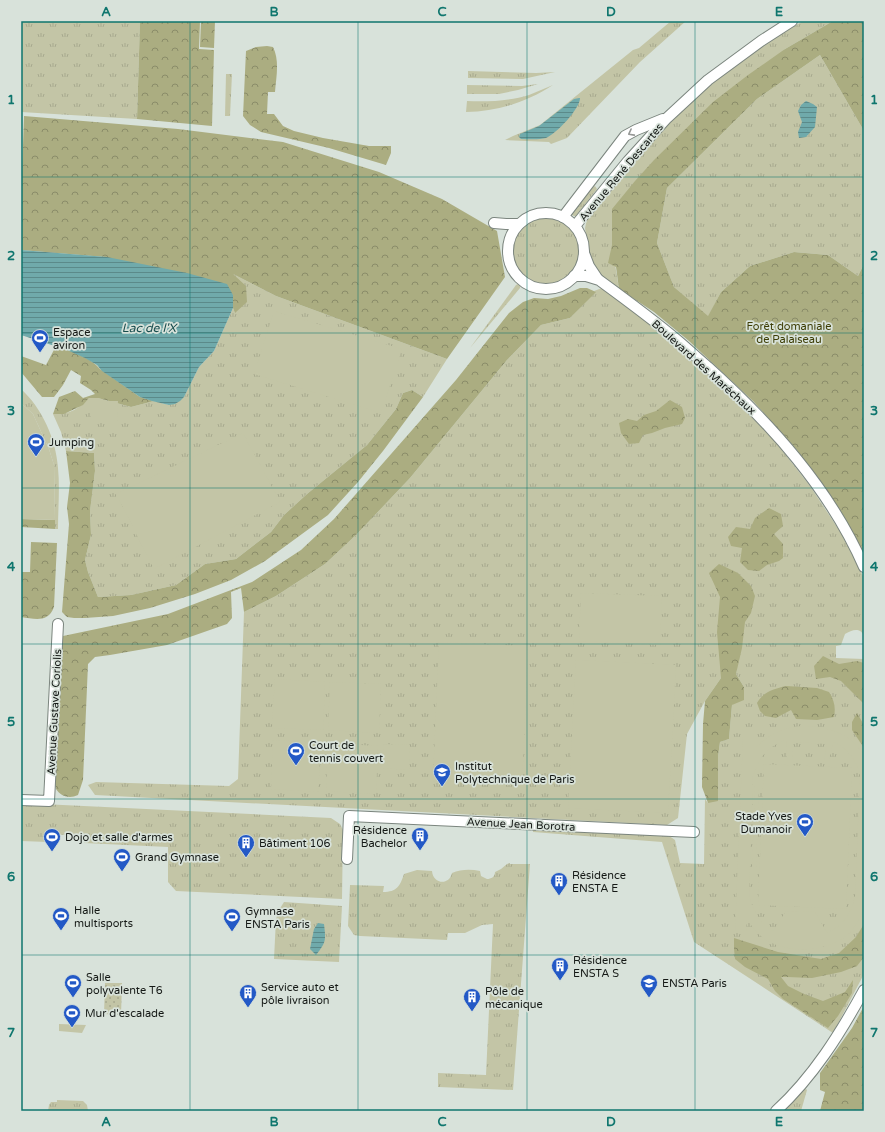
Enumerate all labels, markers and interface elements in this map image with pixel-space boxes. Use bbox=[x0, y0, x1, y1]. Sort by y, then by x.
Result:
text: A bbox=[101, 4, 111, 20]
text: B bbox=[269, 4, 279, 20]
text: C bbox=[437, 4, 447, 20]
text: D bbox=[606, 4, 616, 20]
text: E bbox=[775, 4, 783, 20]
text: 1 bbox=[7, 92, 15, 108]
text: 1 bbox=[870, 92, 878, 108]
street label: Avenue René Descartes bbox=[577, 121, 666, 224]
one-way arrow bbox=[628, 128, 635, 136]
text: 2 bbox=[7, 248, 15, 264]
text: 2 bbox=[870, 248, 878, 264]
street label: Boulevard des Maréchaux bbox=[649, 317, 758, 417]
park label: Forêt domaniale de Palaiseau bbox=[747, 320, 831, 346]
water label: Lac de l'X bbox=[122, 321, 178, 335]
place label: Espace aviron bbox=[53, 326, 90, 352]
sports icon: Espace aviron bbox=[30, 328, 50, 353]
text: 3 bbox=[7, 403, 15, 419]
text: 3 bbox=[870, 403, 878, 419]
sports icon: Jumping bbox=[26, 432, 46, 457]
place label: Jumping bbox=[49, 436, 94, 449]
text: 4 bbox=[7, 559, 16, 575]
text: 4 bbox=[870, 559, 879, 575]
street label: Avenue Gustave Coriolis bbox=[45, 649, 64, 775]
text: 5 bbox=[7, 714, 15, 730]
text: 5 bbox=[870, 714, 878, 730]
place label: Court de tennis couvert bbox=[309, 739, 383, 765]
sports icon: Court de tennis couvert bbox=[286, 741, 306, 766]
place label: Institut Polytechnique de Paris bbox=[455, 760, 574, 786]
school or university icon: Institut Polytechnique de Paris bbox=[432, 762, 452, 787]
place label: Stade Yves Dumanoir bbox=[735, 810, 793, 836]
sports icon: Stade Yves Dumanoir bbox=[795, 812, 815, 837]
street label: Avenue Jean Borotra bbox=[466, 815, 576, 834]
place label: Résidence Bachelor bbox=[353, 824, 408, 850]
building icon: Résidence Bachelor bbox=[410, 826, 430, 851]
sports icon: Dojo et salle d'armes bbox=[42, 827, 62, 852]
place label: Dojo et salle d'armes bbox=[65, 831, 173, 844]
building icon: Bâtiment 106 bbox=[236, 833, 256, 858]
place label: Bâtiment 106 bbox=[259, 837, 330, 850]
sports icon: Grand Gymnase bbox=[112, 847, 132, 872]
place label: Grand Gymnase bbox=[135, 851, 219, 864]
text: 6 bbox=[7, 869, 15, 885]
place label: Résidence ENSTA E bbox=[572, 869, 626, 895]
text: 6 bbox=[870, 869, 878, 885]
building icon: Résidence ENSTA E bbox=[549, 871, 569, 896]
place label: Halle multisports bbox=[74, 904, 133, 930]
place label: Gymnase ENSTA Paris bbox=[245, 905, 310, 931]
sports icon: Halle multisports bbox=[51, 906, 71, 931]
sports icon: Gymnase ENSTA Paris bbox=[222, 907, 242, 932]
place label: Résidence ENSTA S bbox=[573, 954, 627, 980]
building icon: Résidence ENSTA S bbox=[550, 956, 570, 981]
place label: Salle polyvalente T6 bbox=[86, 971, 163, 997]
sports icon: Salle polyvalente T6 bbox=[63, 973, 83, 998]
school or university icon: ENSTA Paris bbox=[639, 973, 659, 998]
place label: ENSTA Paris bbox=[662, 977, 727, 990]
place label: Service auto et pôle livraison bbox=[261, 981, 339, 1007]
building icon: Service auto et pôle livraison bbox=[238, 983, 258, 1008]
place label: Pôle de mécanique bbox=[485, 985, 543, 1011]
building icon: Pôle de mécanique bbox=[462, 987, 482, 1012]
sports icon: Mur d'escalade bbox=[62, 1003, 82, 1028]
place label: Mur d'escalade bbox=[85, 1007, 164, 1020]
text: 7 bbox=[7, 1025, 15, 1041]
text: 7 bbox=[870, 1025, 878, 1041]
text: A bbox=[101, 1114, 111, 1130]
text: B bbox=[269, 1114, 279, 1130]
text: C bbox=[437, 1114, 447, 1130]
text: D bbox=[606, 1114, 616, 1130]
text: E bbox=[775, 1114, 783, 1130]

